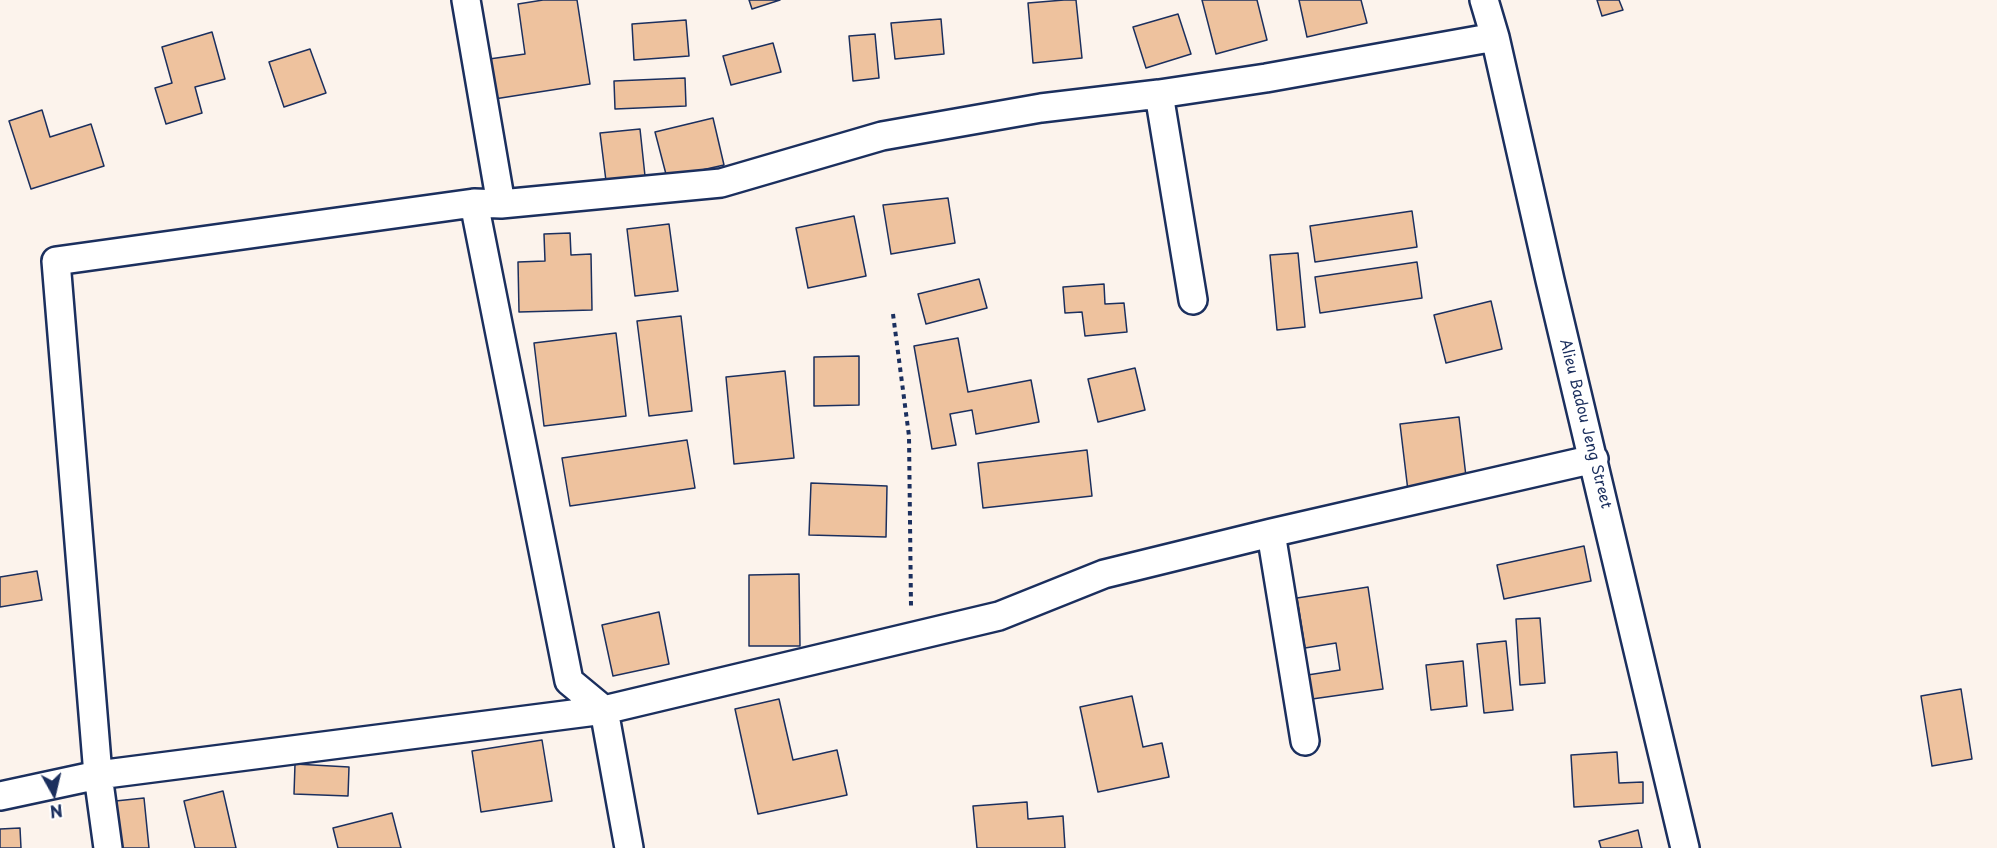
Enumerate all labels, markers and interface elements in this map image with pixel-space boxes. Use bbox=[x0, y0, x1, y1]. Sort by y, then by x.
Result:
street label: Alieu Badou Jeng Street bbox=[1555, 337, 1615, 511]
north arrow bbox=[24, 764, 84, 824]
text: N bbox=[49, 799, 64, 825]

